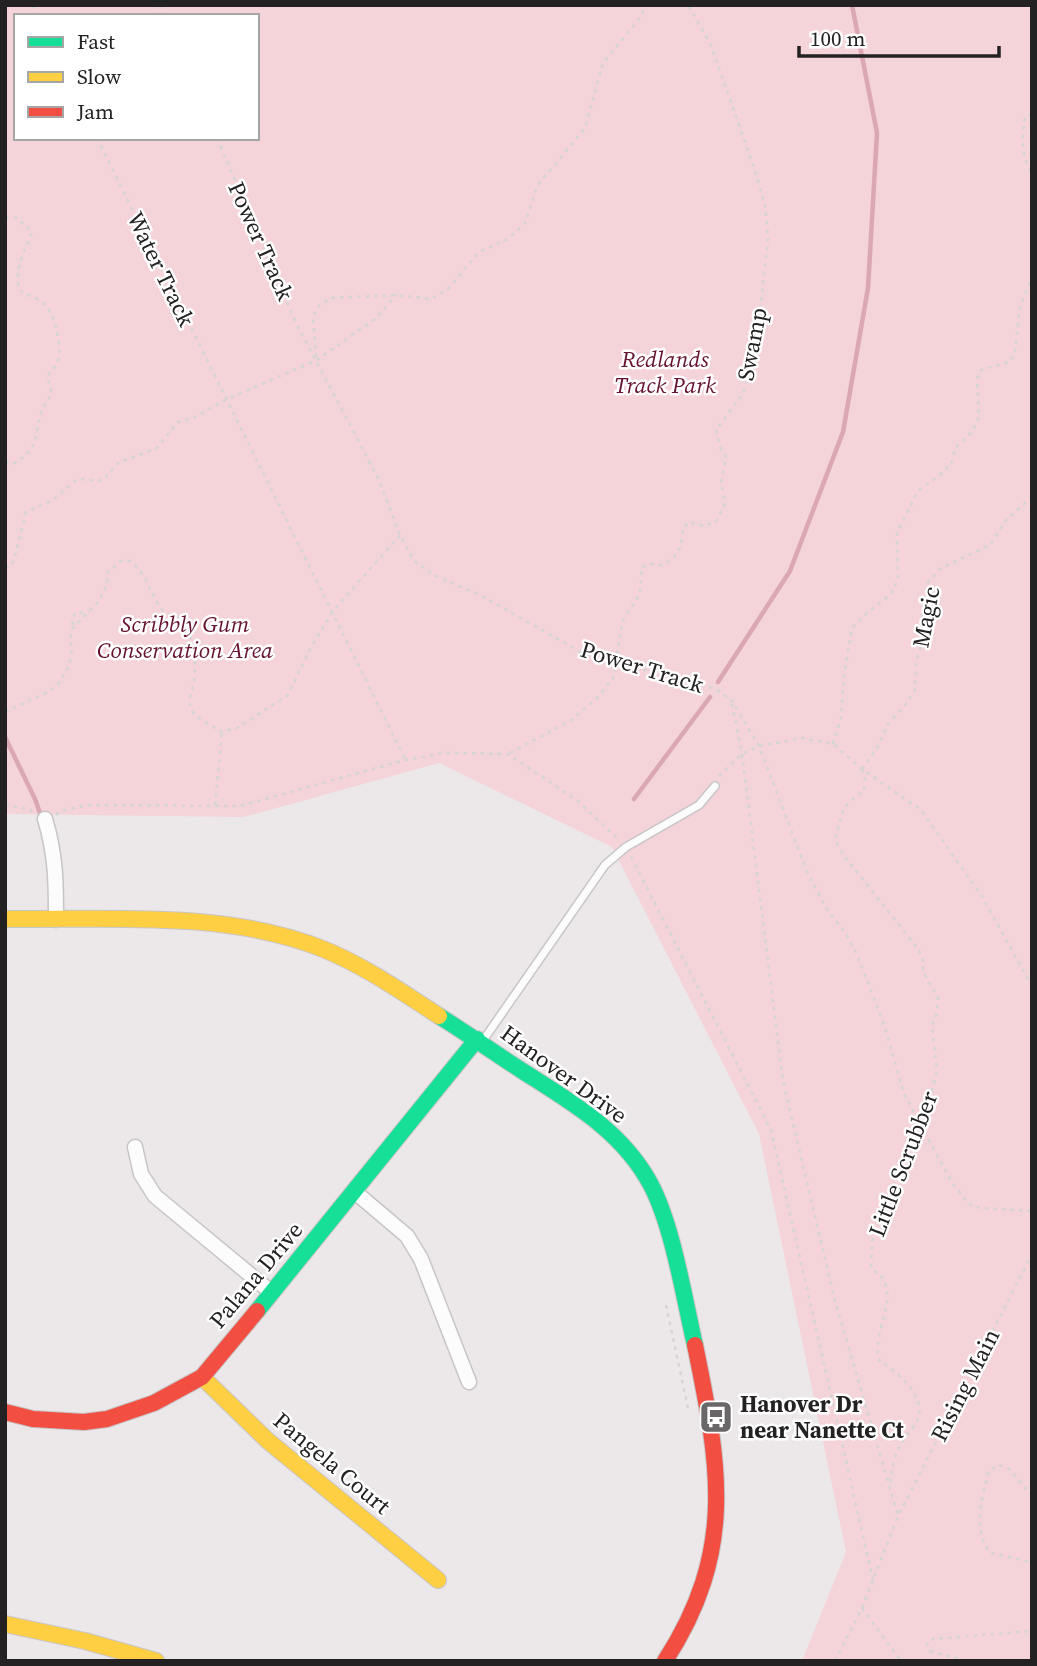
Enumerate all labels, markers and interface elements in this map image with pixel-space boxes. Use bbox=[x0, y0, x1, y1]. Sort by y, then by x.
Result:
legend bbox=[14, 14, 259, 140]
scale bar bbox=[799, 14, 998, 58]
text: 100 m bbox=[810, 24, 865, 53]
text: Fast bbox=[77, 27, 115, 56]
text: Slow bbox=[77, 62, 121, 91]
text: Jam bbox=[76, 97, 114, 126]
street label: Power Track bbox=[221, 176, 302, 306]
street label: Water Track bbox=[119, 206, 203, 332]
street label: Swamp bbox=[729, 305, 775, 383]
park label: Redlands Track Park bbox=[614, 343, 716, 401]
street label: Magic bbox=[904, 584, 948, 650]
park label: Scribbly Gum Conservation Area bbox=[97, 608, 273, 666]
street label: Power Track bbox=[577, 633, 708, 701]
street label: Hanover Drive bbox=[494, 1017, 634, 1131]
street label: Little Scrubber bbox=[861, 1086, 946, 1241]
street label: Palana Drive bbox=[202, 1215, 310, 1335]
street label: Rising Main bbox=[923, 1323, 1007, 1447]
place label: Hanover Dr near Nanette Ct bbox=[740, 1388, 905, 1446]
bus stop icon: Hanover Dr near Nanette Ct bbox=[697, 1398, 735, 1436]
street label: Pangela Court bbox=[267, 1404, 398, 1522]

